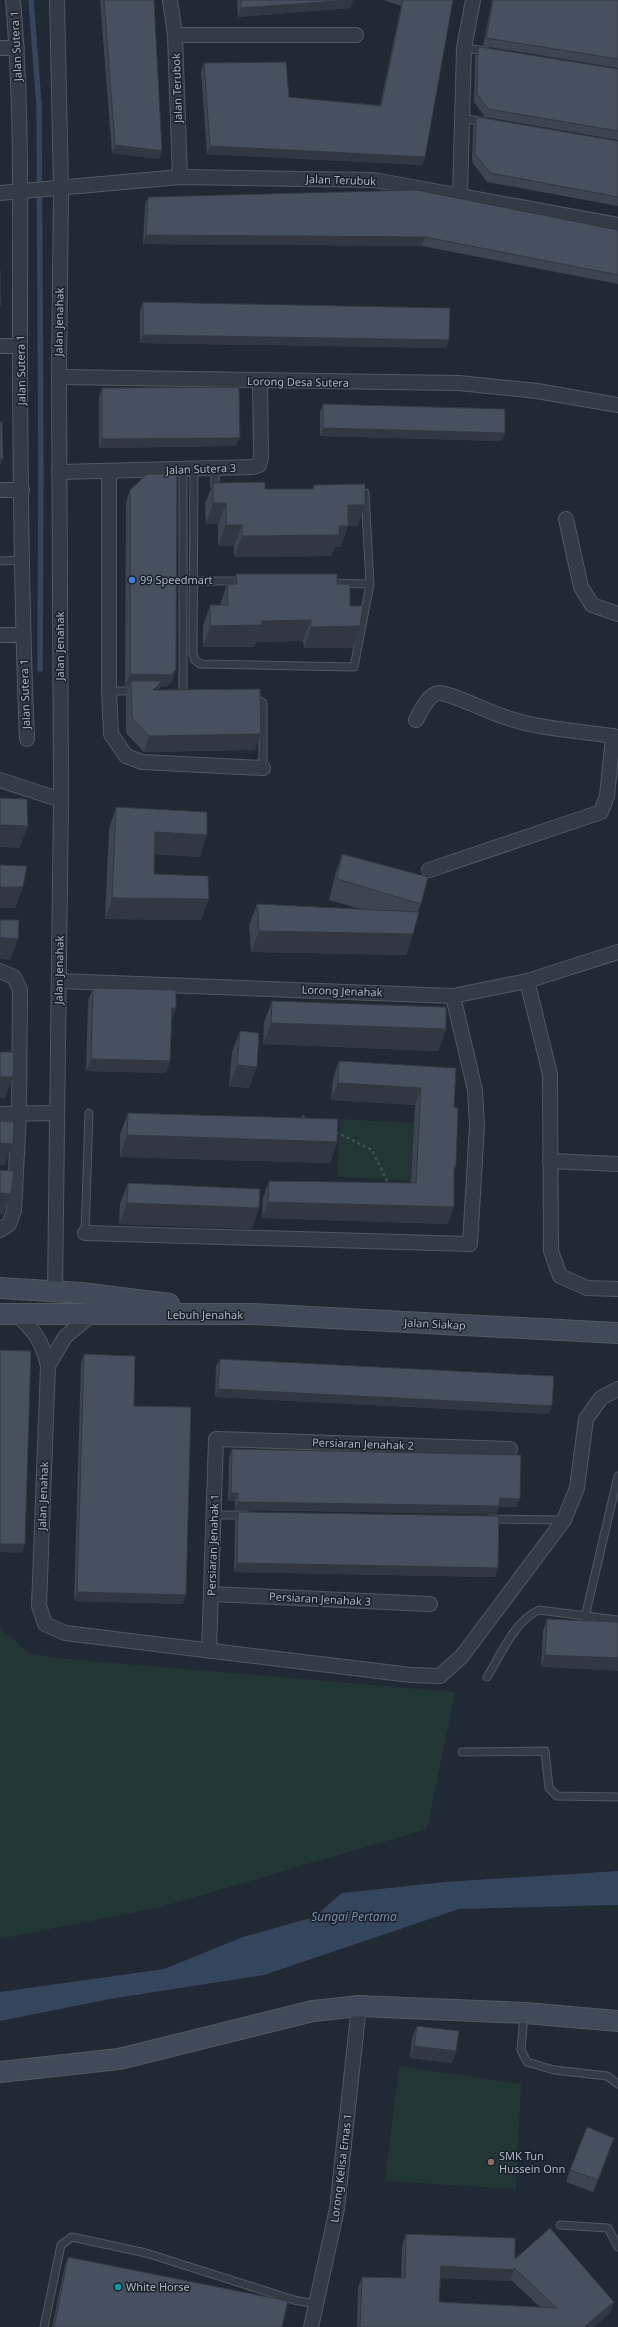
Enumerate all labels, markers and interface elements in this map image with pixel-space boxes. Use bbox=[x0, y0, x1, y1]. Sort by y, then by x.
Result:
street label: Jalan Sutera 1 bbox=[6, 10, 25, 83]
street label: Jalan Terubok bbox=[168, 53, 185, 124]
street label: Jalan Terubuk bbox=[305, 171, 376, 188]
street label: Jalan Jenahak bbox=[50, 287, 67, 358]
street label: Jalan Sutera 1 bbox=[12, 335, 29, 406]
street label: Lorong Desa Sutera bbox=[247, 373, 349, 390]
street label: Jalan Sutera 3 bbox=[164, 460, 236, 477]
place label: 99 Speedmart bbox=[140, 572, 212, 587]
marker: 99 Speedmart bbox=[127, 575, 137, 585]
street label: Jalan Jenahak bbox=[52, 611, 67, 681]
street label: Jalan Sutera 1 bbox=[16, 659, 33, 731]
street label: Jalan Jenahak bbox=[50, 935, 67, 1006]
street label: Lorong Jenahak bbox=[301, 982, 383, 999]
street label: Lebuh Jenahak bbox=[167, 1307, 243, 1322]
street label: Jalan Siakap bbox=[403, 1314, 466, 1333]
street label: Persiaran Jenahak 2 bbox=[312, 1434, 414, 1453]
street label: Jalan Jenahak bbox=[34, 1461, 51, 1532]
street label: Persiaran Jenahak 1 bbox=[203, 1494, 222, 1596]
street label: Persiaran Jenahak 3 bbox=[269, 1588, 371, 1609]
water label: Sungai Pertama bbox=[311, 1908, 397, 1925]
street label: Lorong Kelisa Emas 1 bbox=[326, 2113, 355, 2223]
place label: SMK Tun Hussein Onn bbox=[499, 2148, 565, 2176]
marker: SMK Tun Hussein Onn bbox=[486, 2157, 496, 2167]
place label: White Horse bbox=[126, 2279, 190, 2294]
marker: White Horse bbox=[113, 2282, 123, 2292]

